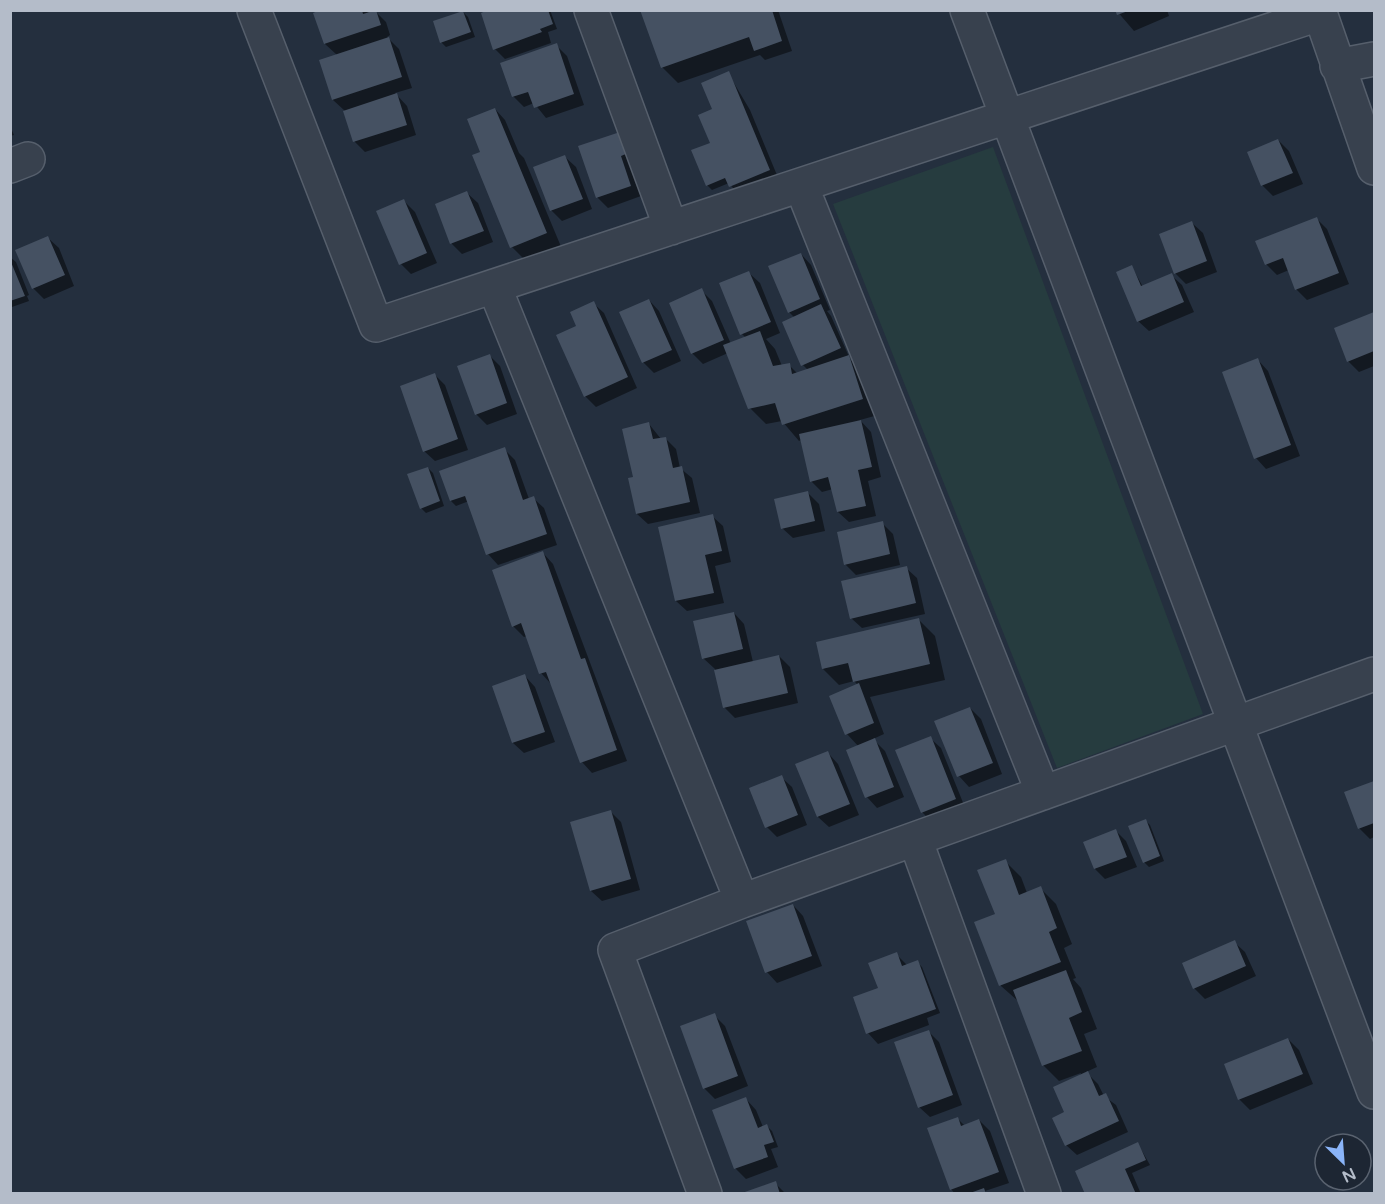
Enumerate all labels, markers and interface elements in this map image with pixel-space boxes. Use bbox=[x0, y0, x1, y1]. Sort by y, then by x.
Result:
north arrow bbox=[1313, 1132, 1373, 1192]
text: N bbox=[1339, 1163, 1359, 1186]

